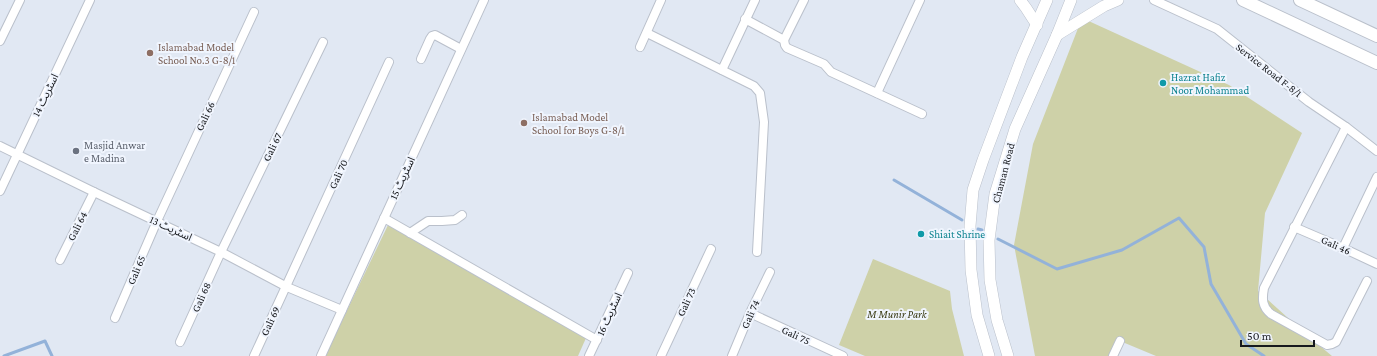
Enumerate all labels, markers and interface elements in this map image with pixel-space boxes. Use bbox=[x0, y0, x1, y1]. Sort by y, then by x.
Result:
place label: Islamabad Model School No.3 G-8/1 bbox=[158, 41, 236, 66]
street label: Service Road F-8/1 bbox=[1234, 41, 1304, 100]
marker: Islamabad Model School No.3 G-8/1 bbox=[145, 48, 155, 58]
place label: Hazrat Hafiz Noor Mohammad bbox=[1171, 71, 1249, 96]
street label: اسٹریٹ 14 bbox=[30, 72, 61, 119]
marker: Hazrat Hafiz Noor Mohammad bbox=[1158, 78, 1168, 88]
street label: Gali 66 bbox=[193, 99, 217, 133]
place label: Islamabad Model School for Boys G-8/1 bbox=[532, 111, 625, 137]
marker: Islamabad Model School for Boys G-8/1 bbox=[519, 118, 529, 128]
street label: Gali 67 bbox=[260, 131, 284, 163]
place label: Masjid Anwar e Madina bbox=[84, 139, 145, 164]
street label: Chaman Road bbox=[989, 141, 1017, 204]
marker: Masjid Anwar e Madina bbox=[71, 146, 81, 156]
street label: اسٹریٹ 15 bbox=[387, 155, 418, 202]
street label: Gali 70 bbox=[326, 157, 350, 191]
street label: Gali 64 bbox=[65, 209, 90, 243]
street label: اسٹریٹ 13 bbox=[147, 213, 194, 244]
place label: Shiait Shrine bbox=[929, 228, 985, 240]
marker: Shiait Shrine bbox=[916, 229, 926, 239]
street label: Gali 46 bbox=[1319, 233, 1353, 257]
street label: Gali 65 bbox=[125, 254, 147, 286]
street label: Gali 68 bbox=[189, 280, 213, 314]
street label: Gali 73 bbox=[674, 286, 698, 318]
street label: اسٹریٹ 16 bbox=[594, 291, 625, 338]
street label: Gali 74 bbox=[738, 297, 762, 330]
street label: Gali 69 bbox=[258, 305, 282, 337]
park label: M Munir Park bbox=[866, 308, 928, 320]
scale bar bbox=[1241, 322, 1314, 348]
street label: Gali 75 bbox=[780, 323, 812, 347]
text: 50 m bbox=[1247, 329, 1272, 343]

